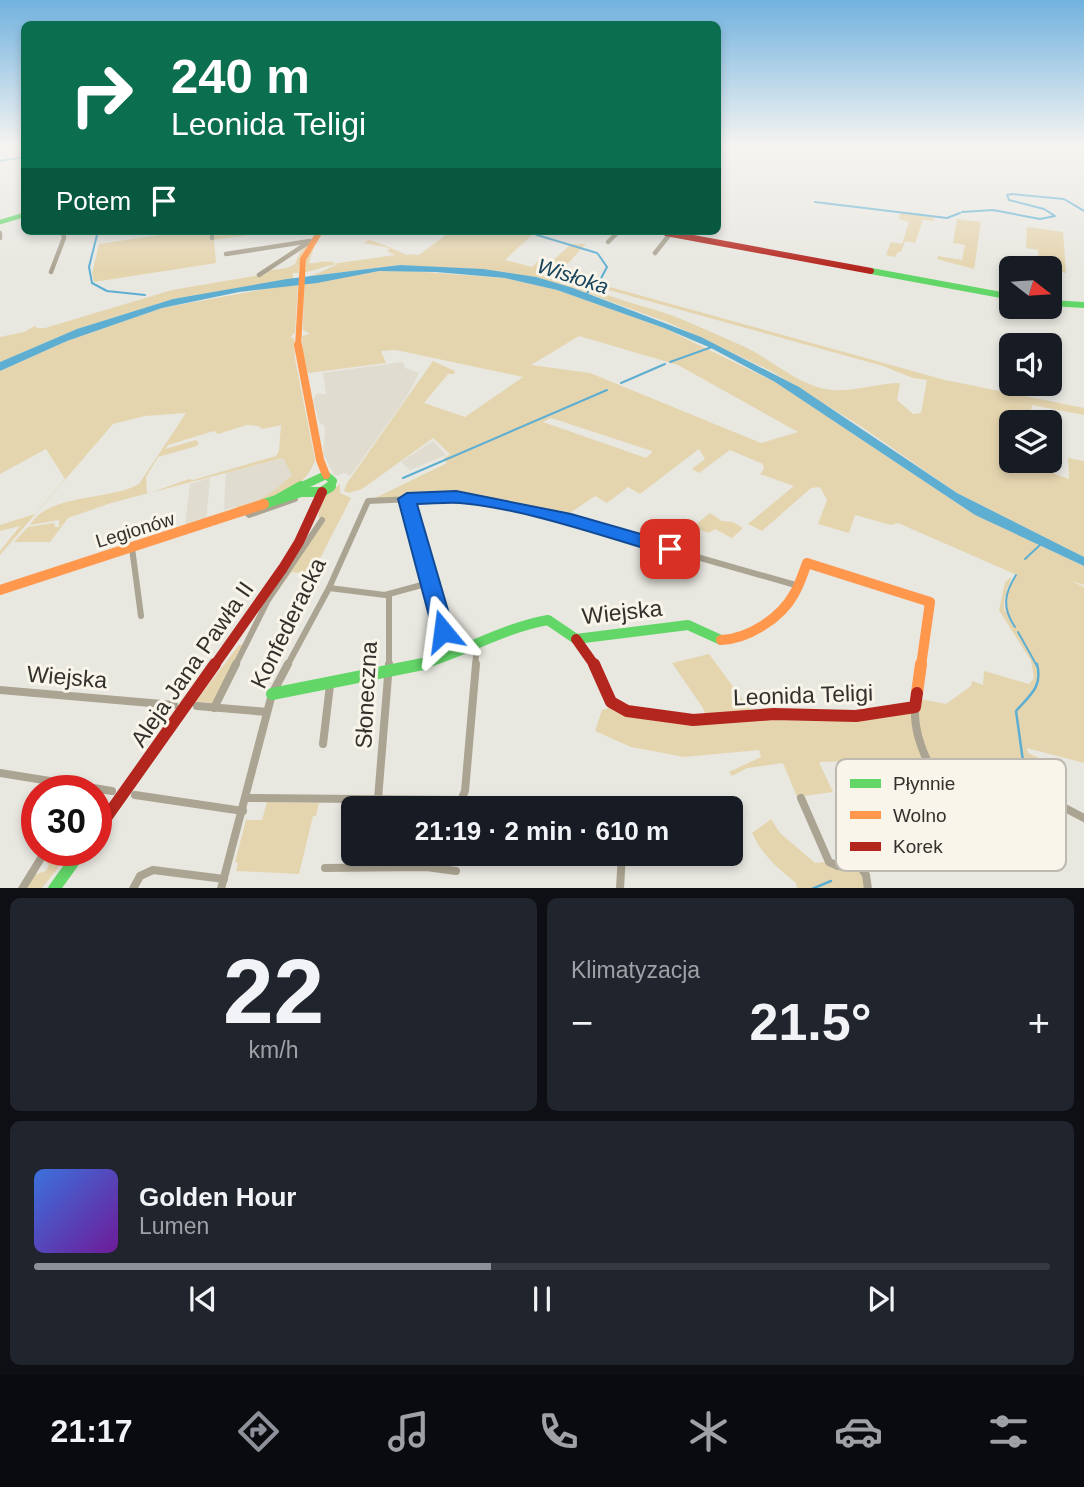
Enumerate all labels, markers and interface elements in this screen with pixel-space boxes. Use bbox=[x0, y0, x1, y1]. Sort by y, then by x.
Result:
icon: right bbox=[56, 49, 147, 140]
text: 240 m bbox=[171, 49, 310, 103]
text: Leonida Teligi bbox=[171, 106, 366, 142]
icon: arrive bbox=[145, 182, 183, 220]
text: Potem bbox=[56, 186, 131, 216]
water label: Wisłoka bbox=[535, 254, 611, 298]
north arrow bbox=[999, 256, 1062, 318]
map controls bbox=[999, 256, 1062, 473]
button: sound bbox=[999, 333, 1062, 396]
button: layers bbox=[999, 410, 1062, 473]
street label: Legionów bbox=[93, 508, 177, 552]
pin bbox=[640, 519, 700, 579]
icon: arrive bbox=[651, 530, 689, 568]
street label: Konfederacka bbox=[245, 553, 331, 692]
street label: Aleja Jana Pawła II bbox=[125, 576, 259, 752]
position arrow bbox=[406, 594, 480, 668]
street label: Wiejska bbox=[581, 595, 664, 629]
street label: Słoneczna bbox=[350, 640, 382, 749]
street label: Wiejska bbox=[26, 661, 108, 693]
street label: Leonida Teligi bbox=[732, 680, 874, 710]
legend bbox=[836, 759, 1066, 871]
text: Płynnie bbox=[893, 773, 955, 794]
speed limit sign: 30 bbox=[21, 775, 112, 866]
text: Wolno bbox=[893, 805, 947, 826]
text: 21:19 · 2 min · 610 m bbox=[415, 816, 669, 846]
text: Korek bbox=[893, 836, 943, 857]
text: 22 bbox=[223, 941, 324, 1042]
text: Klimatyzacja bbox=[571, 957, 700, 983]
text: 21.5° bbox=[749, 993, 872, 1051]
text: − bbox=[571, 1002, 593, 1044]
text: + bbox=[1028, 1002, 1050, 1044]
text: km/h bbox=[249, 1037, 298, 1063]
text: Golden Hour bbox=[139, 1182, 296, 1212]
text: Lumen bbox=[139, 1213, 209, 1239]
icon: previous bbox=[184, 1280, 222, 1318]
icon: pause bbox=[523, 1280, 561, 1318]
icon: next bbox=[862, 1280, 900, 1318]
icon: directions bbox=[234, 1407, 283, 1456]
icon: music bbox=[384, 1407, 433, 1456]
icon: phone bbox=[534, 1407, 583, 1456]
icon: climate bbox=[684, 1407, 733, 1456]
icon: car bbox=[834, 1407, 883, 1456]
icon: filters bbox=[984, 1407, 1033, 1456]
text: 21:17 bbox=[51, 1413, 132, 1449]

